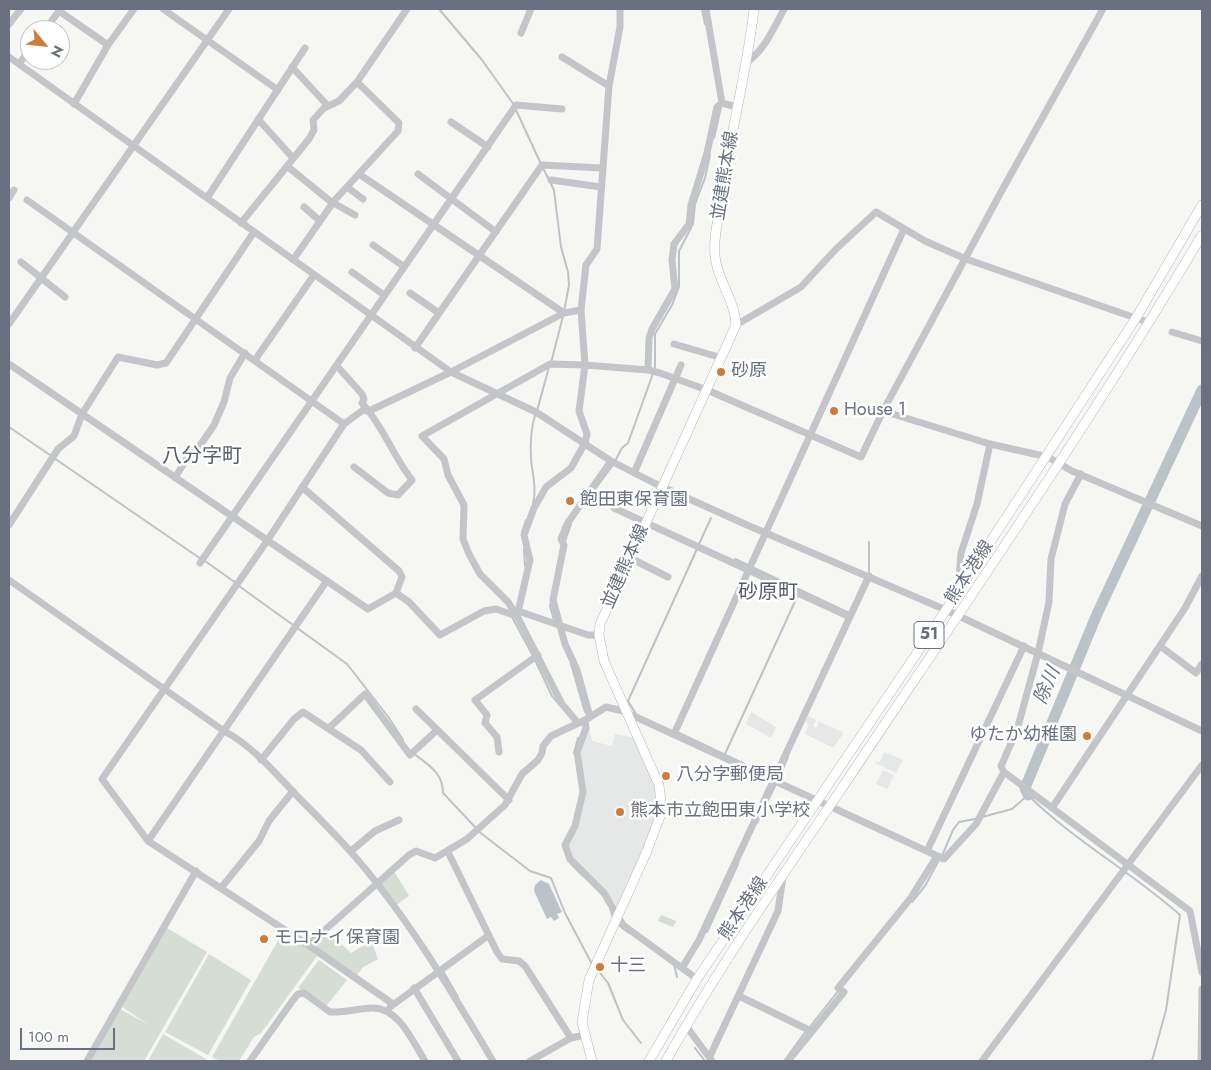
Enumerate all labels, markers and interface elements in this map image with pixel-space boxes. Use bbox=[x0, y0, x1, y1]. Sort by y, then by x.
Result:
north arrow bbox=[20, 20, 70, 70]
text: N bbox=[46, 42, 69, 61]
street label: 並建熊本線 bbox=[708, 130, 744, 222]
place label: 砂原 bbox=[731, 361, 767, 383]
marker: 砂原 bbox=[715, 366, 727, 378]
place label: House 1 bbox=[844, 400, 906, 422]
marker: House 1 bbox=[828, 405, 840, 417]
district label: 八分字町 bbox=[162, 445, 242, 469]
place label: 飽田東保育園 bbox=[580, 490, 688, 512]
marker: 飽田東保育園 bbox=[564, 495, 576, 507]
street label: 並建熊本線 bbox=[598, 521, 654, 613]
street label: 熊本港線 bbox=[941, 537, 999, 609]
district label: 砂原町 bbox=[738, 581, 798, 605]
road number: 51 bbox=[914, 622, 944, 648]
water label: 除川 bbox=[1030, 664, 1066, 708]
place label: ゆたか幼稚園 bbox=[969, 725, 1077, 747]
marker: ゆたか幼稚園 bbox=[1081, 730, 1093, 742]
place label: 八分字郵便局 bbox=[676, 765, 784, 787]
marker: 八分字郵便局 bbox=[660, 770, 672, 782]
place label: 熊本市立飽田東小学校 bbox=[630, 801, 810, 823]
marker: 熊本市立飽田東小学校 bbox=[614, 806, 626, 818]
street label: 熊本港線 bbox=[715, 873, 773, 945]
place label: モロナイ保育園 bbox=[274, 928, 400, 950]
marker: モロナイ保育園 bbox=[258, 933, 270, 945]
place label: 十三 bbox=[610, 956, 646, 978]
marker: 十三 bbox=[594, 961, 606, 973]
scale bar bbox=[22, 1018, 118, 1050]
text: 100 m bbox=[28, 1026, 69, 1048]

